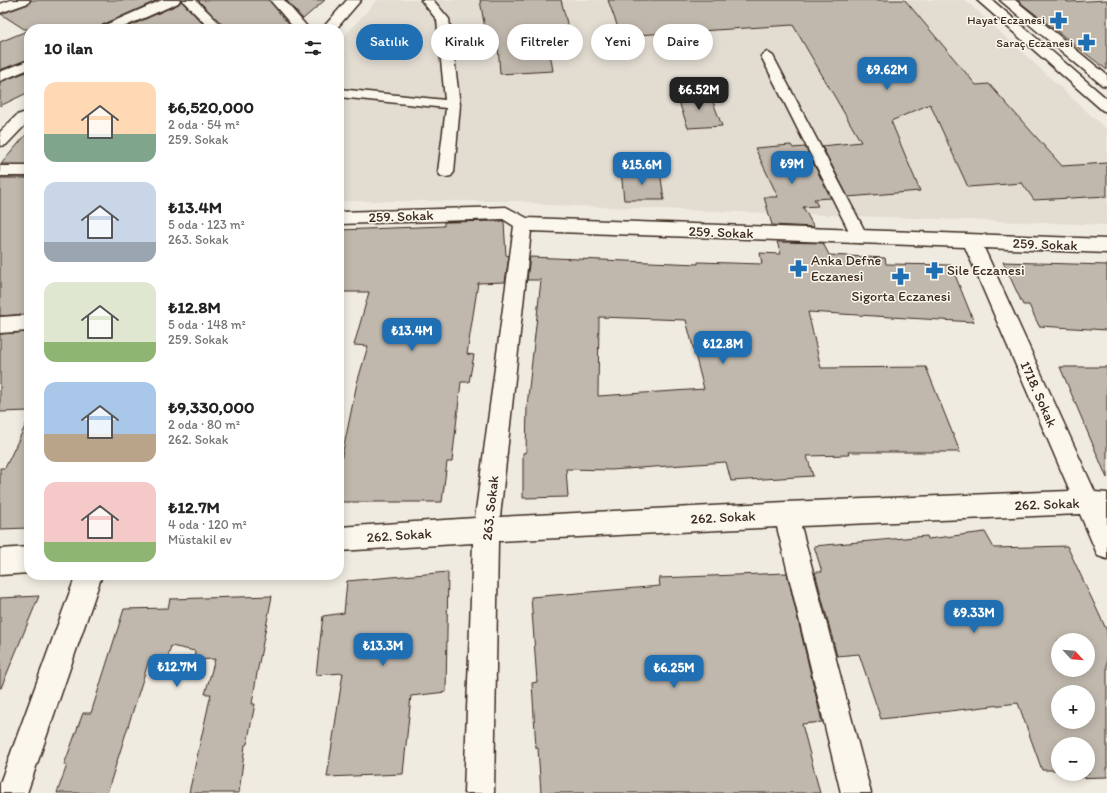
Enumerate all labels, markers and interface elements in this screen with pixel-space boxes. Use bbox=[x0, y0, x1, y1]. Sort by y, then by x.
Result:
pharmacy icon: Hayat Eczanesi bbox=[1048, 10, 1068, 30]
place label: Hayat Eczanesi bbox=[967, 13, 1045, 27]
chip: Satılık bbox=[356, 24, 423, 60]
chip: Kiralık bbox=[431, 24, 499, 60]
chip: Filtreler bbox=[507, 24, 583, 60]
chip: Yeni bbox=[591, 24, 645, 60]
chip: Daire bbox=[653, 24, 713, 60]
pharmacy icon: Saraç Eczanesi bbox=[1076, 33, 1096, 53]
place label: Saraç Eczanesi bbox=[996, 36, 1073, 50]
icon: filters bbox=[302, 37, 324, 59]
text: 10 ilan bbox=[44, 38, 93, 58]
pin: ₺9.62M bbox=[854, 57, 920, 91]
text: ₺9.62M bbox=[867, 62, 907, 77]
pin: ₺6.52M bbox=[666, 77, 732, 111]
text: ₺6.52M bbox=[679, 82, 719, 97]
text: ₺6,520,000 bbox=[168, 97, 254, 117]
icon: home bbox=[76, 98, 124, 146]
text: 2 oda · 54 m² bbox=[168, 117, 240, 132]
text: 259. Sokak bbox=[168, 132, 228, 147]
pin: ₺9M bbox=[773, 151, 811, 185]
pin: ₺15.6M bbox=[609, 152, 675, 186]
text: ₺9M bbox=[780, 156, 804, 171]
text: ₺15.6M bbox=[622, 157, 662, 172]
text: ₺13.4M bbox=[168, 197, 222, 217]
icon: home bbox=[76, 198, 124, 246]
street label: 259. Sokak bbox=[368, 207, 434, 226]
text: 5 oda · 123 m² bbox=[168, 217, 245, 232]
street label: 259. Sokak bbox=[688, 223, 754, 242]
text: 263. Sokak bbox=[168, 232, 229, 247]
street label: 259. Sokak bbox=[1012, 235, 1078, 254]
place label: Anka Defne Eczanesi bbox=[811, 252, 882, 285]
pharmacy icon: Anka Defne Eczanesi bbox=[788, 258, 808, 278]
pharmacy icon: Sile Eczanesi bbox=[924, 260, 944, 280]
place label: Sile Eczanesi bbox=[947, 262, 1024, 279]
pharmacy icon: Sigorta Eczanesi bbox=[891, 266, 911, 286]
place label: Sigorta Eczanesi bbox=[851, 288, 951, 305]
text: ₺12.8M bbox=[168, 297, 221, 317]
icon: home bbox=[76, 298, 124, 346]
text: 5 oda · 148 m² bbox=[168, 317, 246, 332]
pin: ₺13.4M bbox=[379, 318, 445, 352]
text: ₺13.4M bbox=[391, 323, 433, 338]
pin: ₺12.8M bbox=[690, 331, 756, 365]
text: 259. Sokak bbox=[168, 332, 228, 347]
text: ₺12.8M bbox=[703, 336, 743, 351]
street label: 1718. Sokak bbox=[1016, 359, 1061, 430]
text: ₺9,330,000 bbox=[168, 397, 255, 417]
icon: home bbox=[76, 398, 124, 446]
text: 2 oda · 80 m² bbox=[168, 417, 240, 432]
text: 262. Sokak bbox=[168, 432, 228, 447]
street label: 263. Sokak bbox=[479, 475, 502, 541]
street label: 262. Sokak bbox=[1014, 495, 1080, 514]
text: ₺12.7M bbox=[168, 497, 220, 517]
icon: home bbox=[76, 498, 124, 546]
street label: 262. Sokak bbox=[690, 507, 756, 528]
text: 4 oda · 120 m² bbox=[168, 517, 247, 532]
street label: 262. Sokak bbox=[366, 525, 432, 546]
text: Müstakil ev bbox=[168, 532, 232, 547]
pin: ₺9.33M bbox=[941, 600, 1007, 634]
text: ₺9.33M bbox=[953, 605, 995, 620]
pin: ₺13.3M bbox=[350, 633, 416, 667]
north arrow bbox=[1051, 633, 1095, 677]
map controls bbox=[1051, 633, 1095, 781]
text: ₺13.3M bbox=[363, 638, 403, 653]
pin: ₺12.7M bbox=[144, 654, 210, 688]
pin: ₺6.25M bbox=[641, 655, 707, 689]
text: ₺12.7M bbox=[157, 659, 197, 674]
text: ₺6.25M bbox=[654, 660, 694, 675]
button: + bbox=[1051, 685, 1095, 729]
button: − bbox=[1051, 737, 1095, 781]

